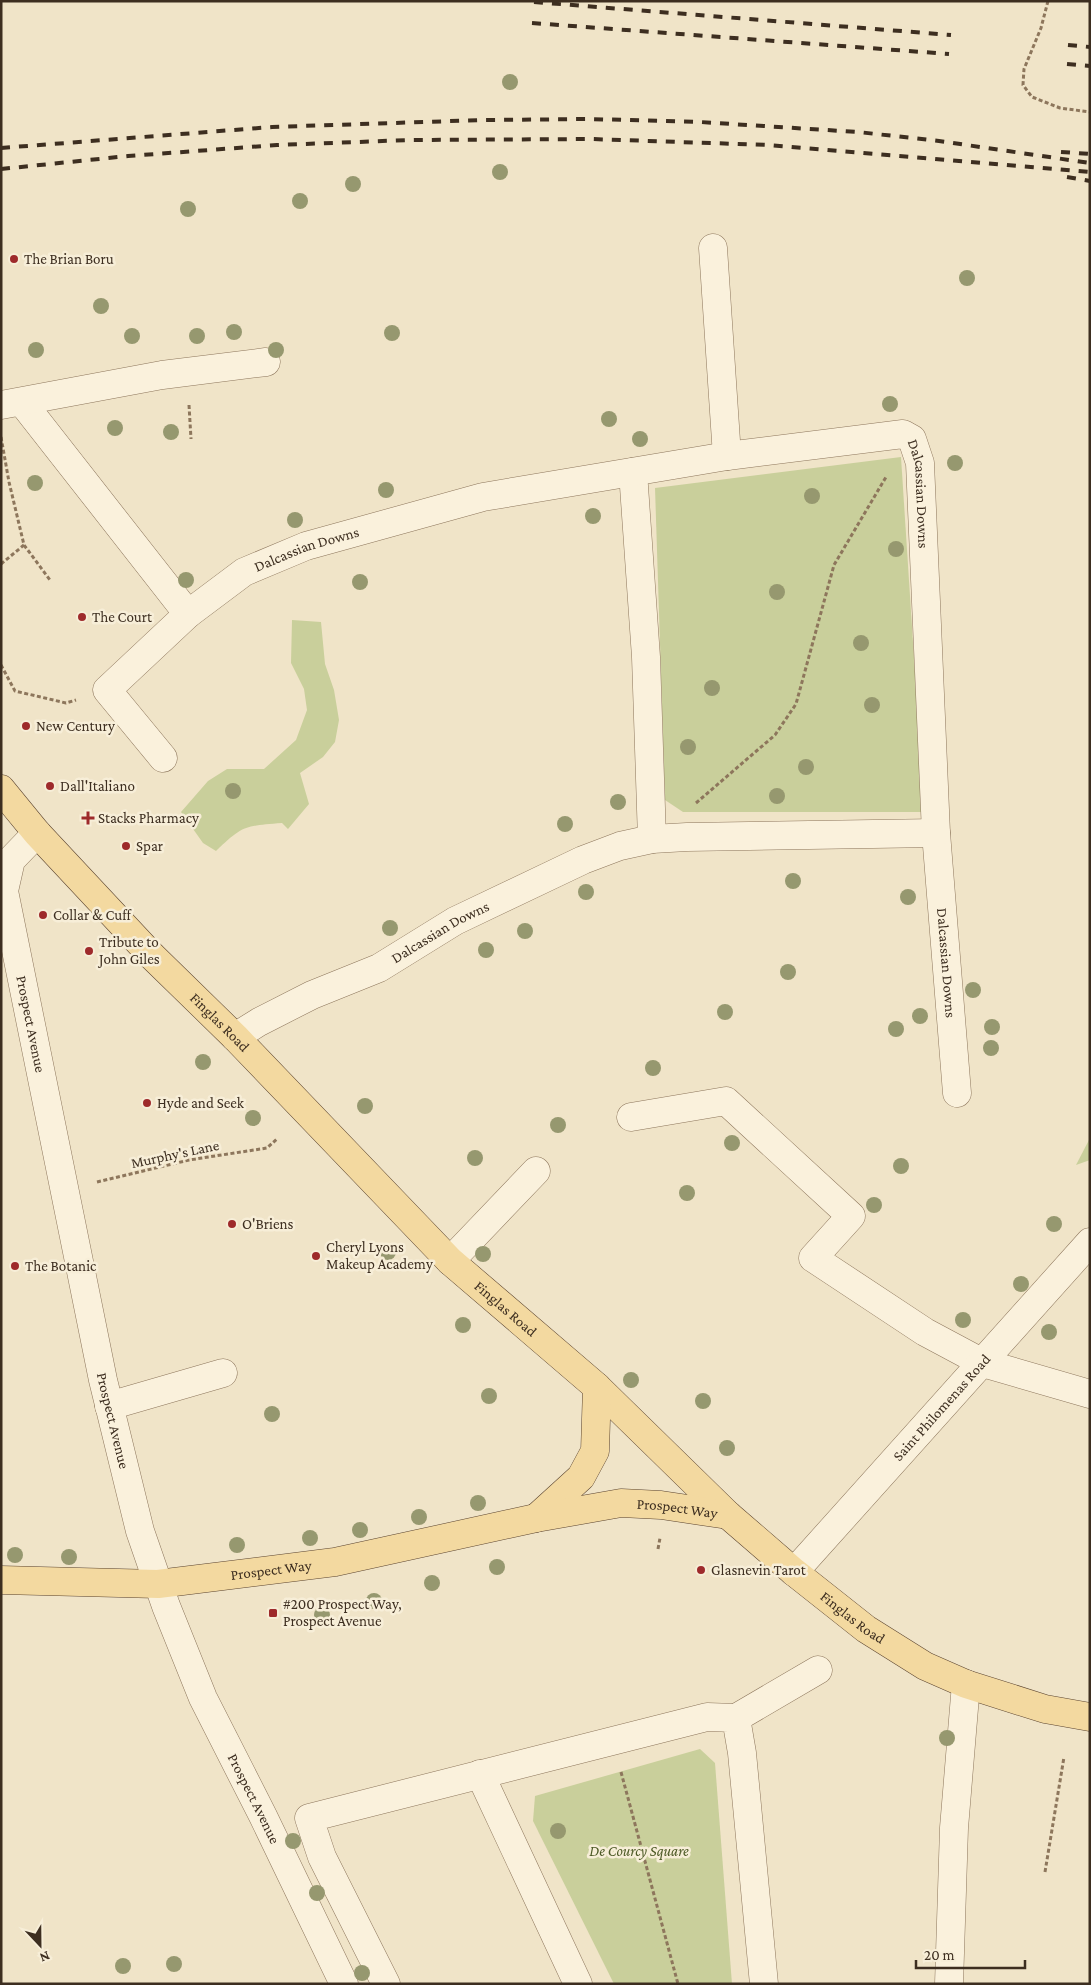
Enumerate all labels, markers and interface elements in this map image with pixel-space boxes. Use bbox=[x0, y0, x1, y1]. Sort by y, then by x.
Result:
place label: The Brian Boru bbox=[24, 251, 114, 267]
marker: The Brian Boru bbox=[8, 253, 20, 265]
street label: Dalcassian Downs bbox=[905, 437, 932, 549]
street label: Dalcassian Downs bbox=[252, 524, 361, 575]
place label: The Court bbox=[92, 609, 153, 625]
marker: The Court bbox=[76, 611, 88, 623]
place label: New Century bbox=[36, 718, 115, 735]
marker: New Century bbox=[20, 720, 32, 732]
place label: Dall'Italiano bbox=[60, 778, 135, 794]
marker: Dall'Italiano bbox=[44, 780, 56, 792]
place label: Stacks Pharmacy bbox=[98, 810, 199, 827]
marker: Stacks Pharmacy bbox=[82, 812, 94, 824]
place label: Spar bbox=[136, 838, 164, 855]
marker: Spar bbox=[120, 840, 132, 852]
street label: Dalcassian Downs bbox=[388, 898, 492, 966]
place label: Collar & Cuff bbox=[53, 907, 133, 923]
street label: Dalcassian Downs bbox=[934, 907, 959, 1018]
marker: Collar & Cuff bbox=[37, 909, 49, 921]
place label: Tribute to John Giles bbox=[97, 934, 160, 968]
marker: Tribute to John Giles bbox=[83, 945, 95, 957]
street label: Prospect Avenue bbox=[13, 974, 49, 1074]
street label: Finglas Road bbox=[187, 990, 253, 1055]
place label: Hyde and Seek bbox=[157, 1095, 245, 1112]
marker: Hyde and Seek bbox=[141, 1097, 153, 1109]
street label: Murphy's Lane bbox=[129, 1137, 221, 1172]
place label: O'Briens bbox=[242, 1216, 294, 1232]
marker: O'Briens bbox=[226, 1218, 238, 1230]
place label: Cheryl Lyons Makeup Academy bbox=[326, 1239, 433, 1273]
marker: Cheryl Lyons Makeup Academy bbox=[310, 1250, 322, 1262]
place label: The Botanic bbox=[25, 1258, 97, 1274]
marker: The Botanic bbox=[9, 1260, 21, 1272]
street label: Finglas Road bbox=[471, 1278, 540, 1340]
street label: Saint Philomenas Road bbox=[890, 1351, 993, 1464]
street label: Prospect Avenue bbox=[94, 1371, 133, 1471]
street label: Prospect Way bbox=[636, 1496, 719, 1522]
street label: Prospect Way bbox=[230, 1557, 313, 1583]
place label: Glasnevin Tarot bbox=[711, 1562, 807, 1578]
marker: Glasnevin Tarot bbox=[695, 1564, 707, 1576]
street label: Finglas Road bbox=[817, 1588, 888, 1647]
place label: #200 Prospect Way, Prospect Avenue bbox=[283, 1596, 402, 1630]
marker: #200 Prospect Way, Prospect Avenue bbox=[267, 1607, 279, 1619]
street label: Prospect Avenue bbox=[225, 1751, 283, 1847]
park label: De Courcy Square bbox=[589, 1843, 689, 1860]
north arrow bbox=[15, 1920, 65, 1970]
scale bar bbox=[916, 1938, 1025, 1970]
text: 20 m bbox=[924, 1947, 955, 1963]
text: N bbox=[37, 1948, 52, 1966]

